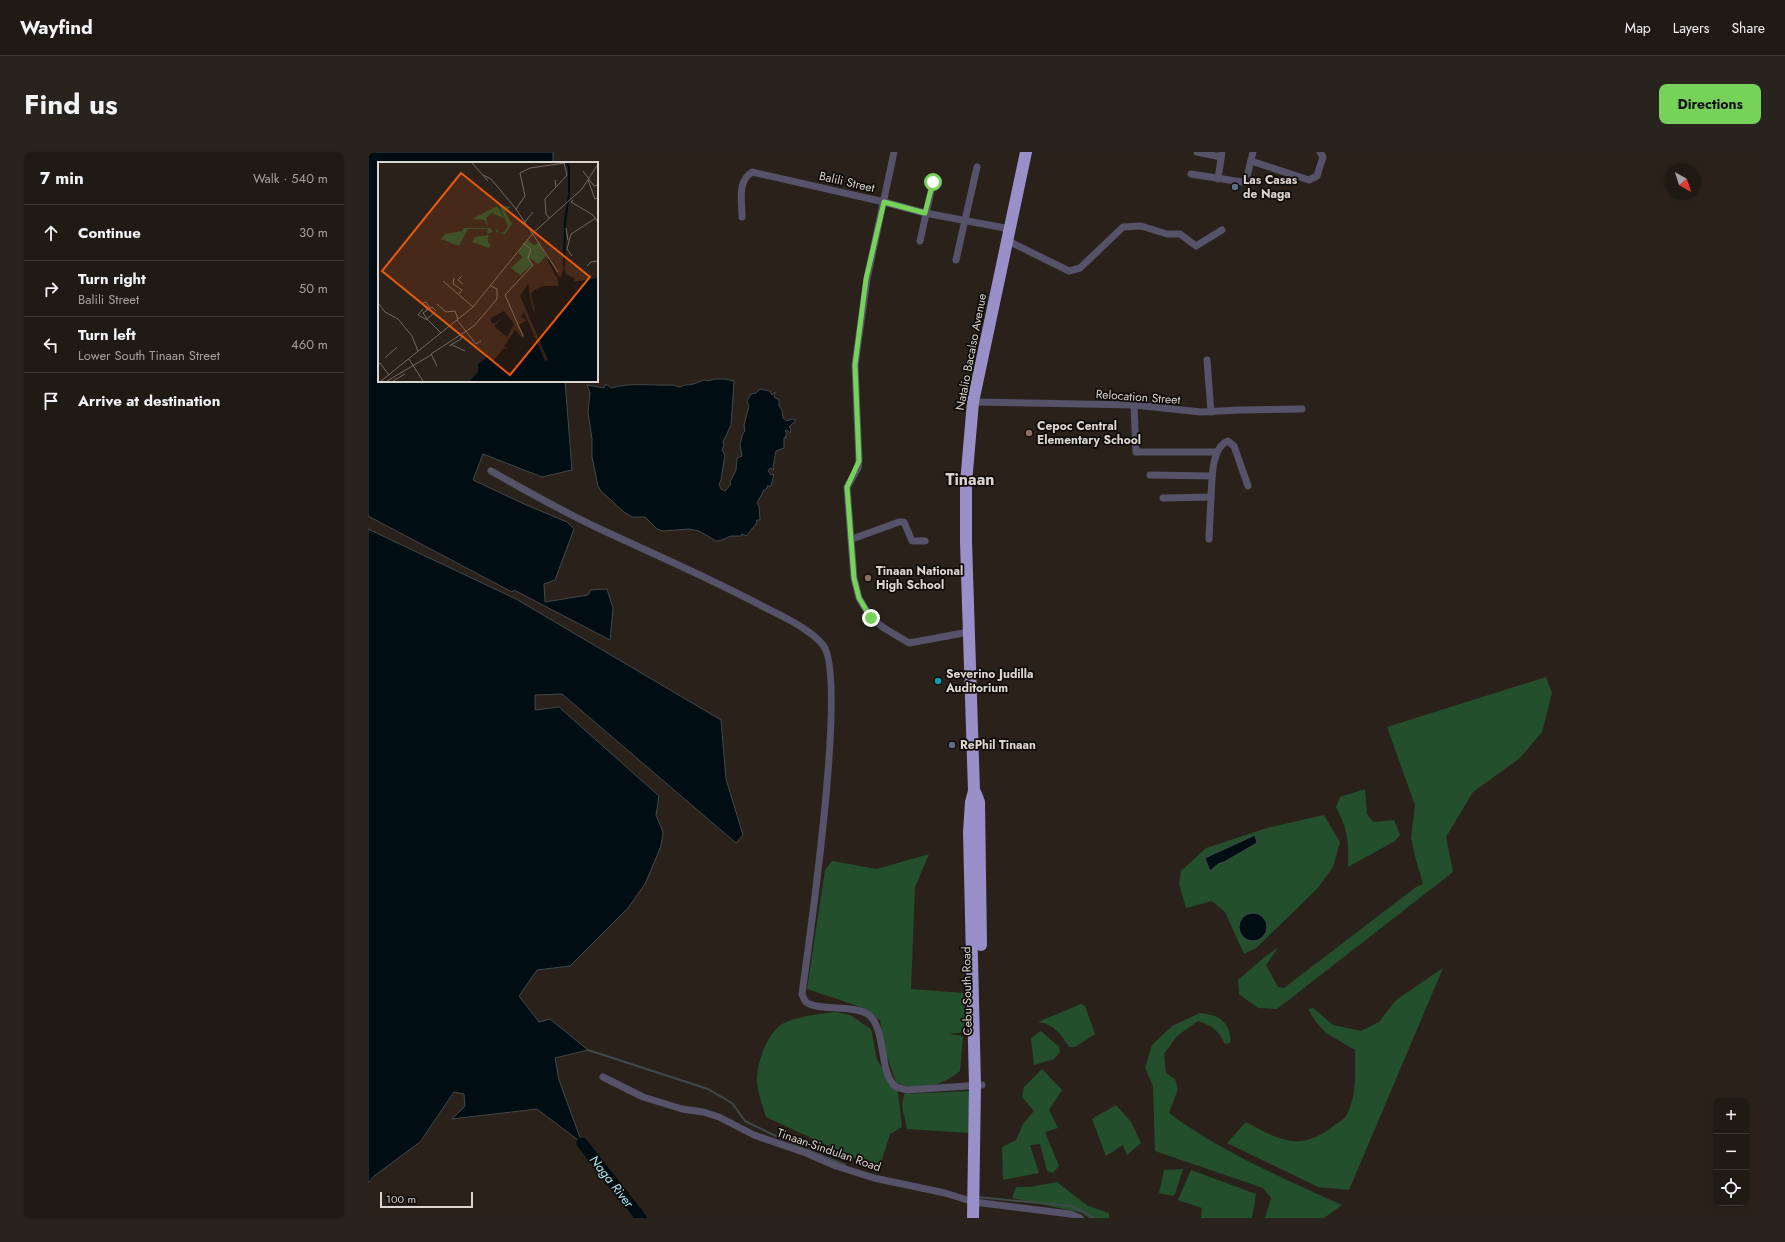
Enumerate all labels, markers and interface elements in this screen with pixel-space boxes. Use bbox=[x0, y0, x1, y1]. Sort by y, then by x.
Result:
text: Wayfind bbox=[20, 14, 93, 41]
text: Map bbox=[1625, 18, 1651, 38]
text: Layers bbox=[1673, 18, 1709, 38]
text: Share bbox=[1731, 18, 1765, 38]
text: Find us bbox=[24, 84, 118, 125]
button: Directions bbox=[1659, 84, 1761, 124]
inset map bbox=[378, 162, 598, 382]
north arrow bbox=[1665, 164, 1701, 200]
text: 7 min bbox=[40, 166, 84, 190]
street label: Balili Street bbox=[817, 167, 877, 197]
text: Walk · 540 m bbox=[253, 169, 328, 188]
place label: Las Casas de Naga bbox=[1243, 171, 1298, 203]
route start bbox=[924, 173, 942, 191]
marker: Las Casas de Naga bbox=[1230, 182, 1240, 192]
icon: ahead bbox=[40, 222, 62, 244]
text: Continue bbox=[78, 222, 141, 244]
text: 30 m bbox=[299, 223, 328, 242]
text: Turn right bbox=[78, 268, 146, 290]
icon: right bbox=[40, 278, 62, 300]
text: 50 m bbox=[299, 279, 328, 298]
text: Balili Street bbox=[78, 290, 139, 309]
street label: Natalio Bacalso Avenue bbox=[951, 292, 991, 412]
text: Turn left bbox=[78, 324, 136, 346]
icon: left bbox=[40, 334, 62, 356]
text: 460 m bbox=[291, 335, 328, 354]
text: Lower South Tinaan Street bbox=[78, 346, 220, 365]
street label: Relocation Street bbox=[1095, 385, 1181, 409]
icon: arrive bbox=[40, 390, 62, 412]
text: Arrive at destination bbox=[78, 390, 220, 412]
place label: Cepoc Central Elementary School bbox=[1037, 417, 1141, 449]
marker: Cepoc Central Elementary School bbox=[1024, 428, 1034, 438]
district label: Tinaan bbox=[945, 468, 995, 491]
place label: Tinaan National High School bbox=[876, 562, 963, 594]
marker: Tinaan National High School bbox=[863, 573, 873, 583]
route end bbox=[862, 609, 880, 627]
place label: Severino Judilla Auditorium bbox=[945, 665, 1034, 697]
marker: Severino Judilla Auditorium bbox=[933, 676, 943, 686]
place label: RePhil Tinaan bbox=[960, 736, 1036, 754]
marker: RePhil Tinaan bbox=[947, 740, 957, 750]
street label: Cebu South Road bbox=[957, 946, 977, 1036]
map controls bbox=[1713, 1098, 1749, 1206]
button: + bbox=[1713, 1098, 1749, 1134]
street label: Tinaan-Sindulan Road bbox=[775, 1124, 883, 1176]
button: − bbox=[1713, 1134, 1749, 1170]
water label: Naga River bbox=[585, 1151, 639, 1212]
button: locate bbox=[1713, 1170, 1749, 1206]
scale bar bbox=[380, 1190, 473, 1209]
text: 100 m bbox=[386, 1191, 416, 1207]

